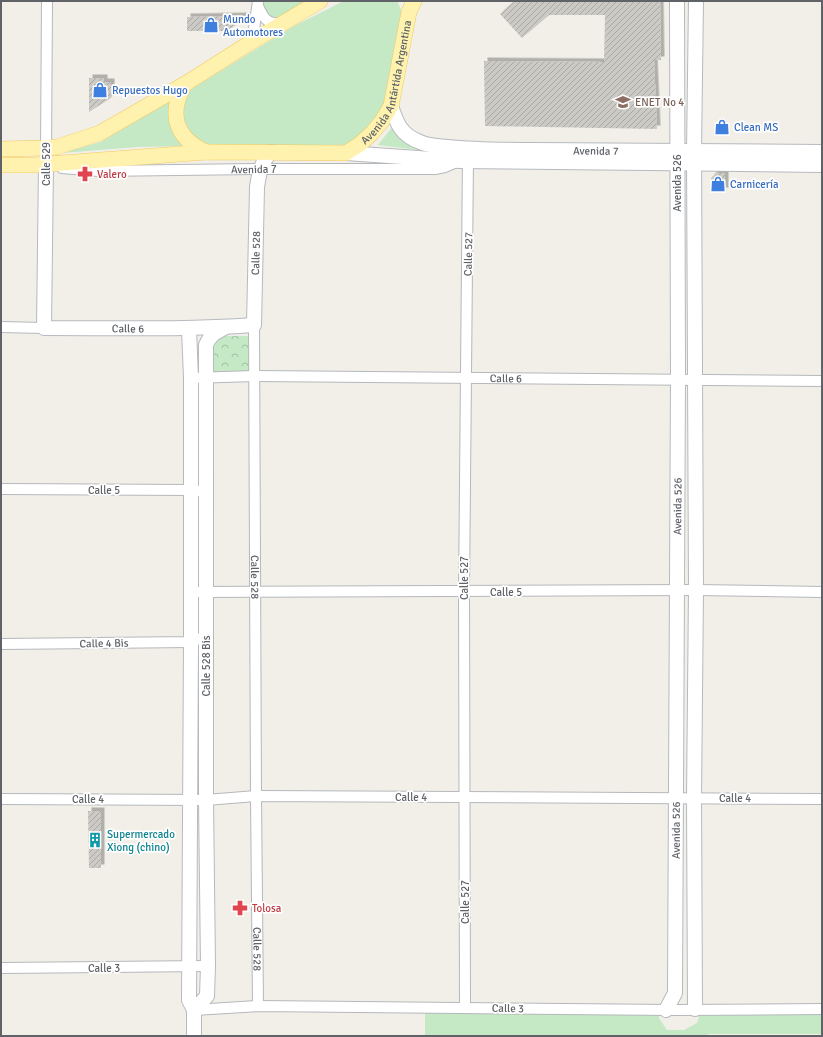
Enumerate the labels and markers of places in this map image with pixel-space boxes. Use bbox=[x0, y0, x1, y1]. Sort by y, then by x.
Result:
place label: Mundo Automotores bbox=[223, 13, 283, 39]
shop icon: Mundo Automotores bbox=[202, 16, 220, 34]
shop icon: Repuestos Hugo bbox=[91, 81, 109, 99]
place label: Repuestos Hugo bbox=[112, 84, 188, 97]
school or university icon: ENET No 4 bbox=[614, 93, 632, 111]
place label: ENET No 4 bbox=[635, 96, 684, 109]
shop icon: Clean MS bbox=[713, 118, 731, 136]
place label: Clean MS bbox=[734, 121, 778, 134]
pharmacy icon: Valero bbox=[76, 165, 94, 183]
place label: Valero bbox=[97, 168, 127, 181]
shop icon: Carnicería bbox=[709, 175, 727, 193]
place label: Carnicería bbox=[730, 178, 779, 191]
place label: Supermercado Xiong (chino) bbox=[107, 828, 175, 854]
building icon: Supermercado Xiong (chino) bbox=[86, 831, 104, 849]
pharmacy icon: Tolosa bbox=[231, 899, 249, 917]
place label: Tolosa bbox=[252, 902, 282, 915]

